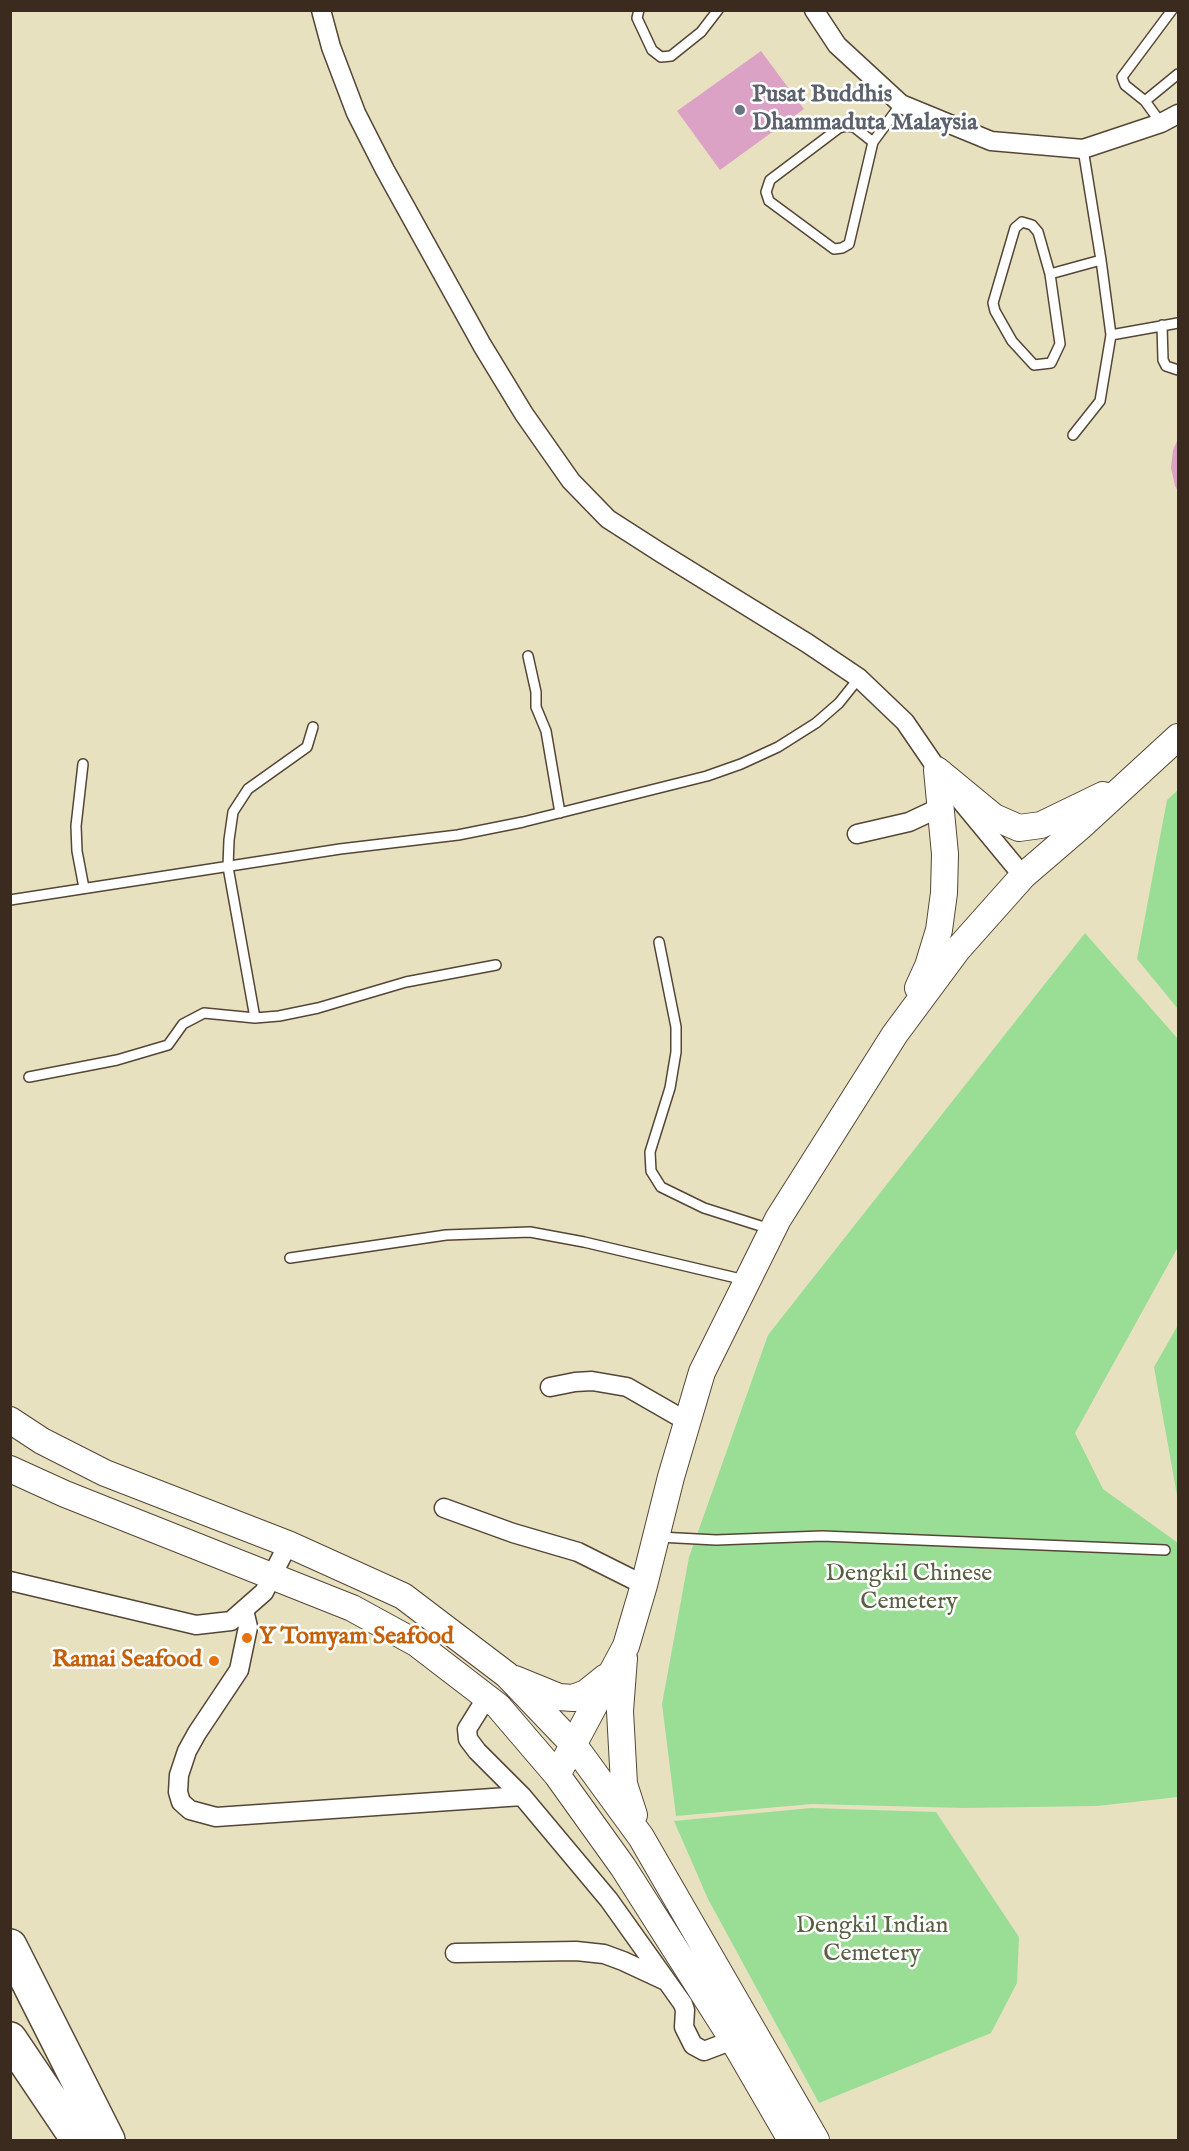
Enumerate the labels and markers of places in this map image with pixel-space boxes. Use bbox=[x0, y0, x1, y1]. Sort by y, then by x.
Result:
place label: Pusat Buddhis Dhammaduta Malaysia bbox=[752, 82, 978, 138]
marker: Pusat Buddhis Dhammaduta Malaysia bbox=[733, 103, 747, 117]
place label: Y Tomyam Seafood bbox=[259, 1624, 454, 1652]
marker: Y Tomyam Seafood bbox=[240, 1631, 254, 1645]
place label: Ramai Seafood bbox=[52, 1647, 202, 1675]
marker: Ramai Seafood bbox=[207, 1654, 221, 1668]

